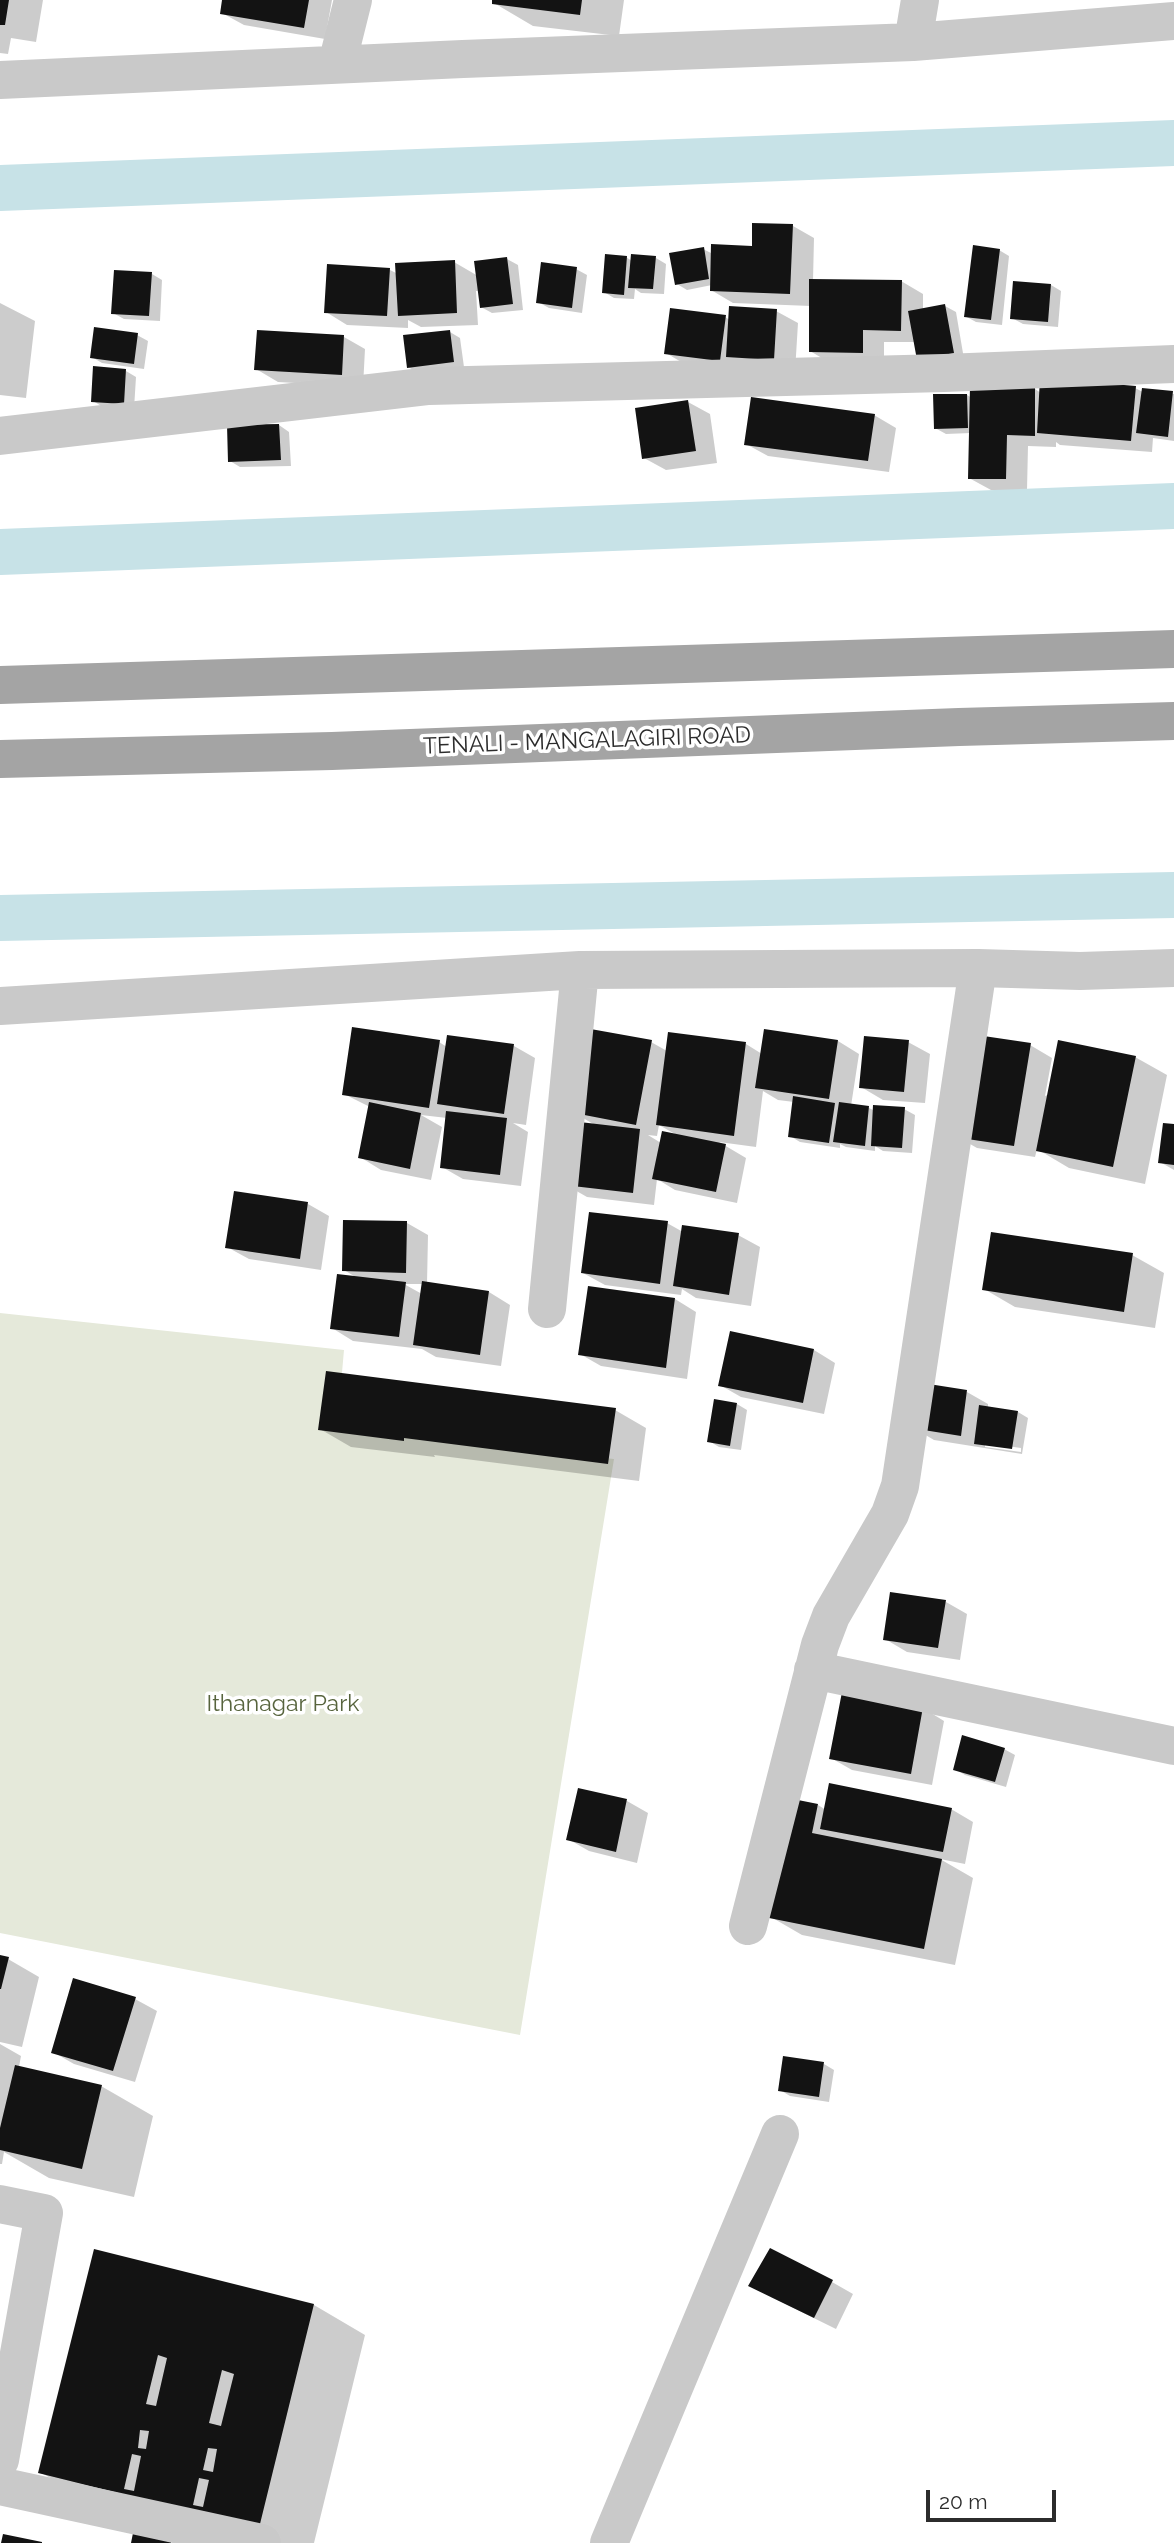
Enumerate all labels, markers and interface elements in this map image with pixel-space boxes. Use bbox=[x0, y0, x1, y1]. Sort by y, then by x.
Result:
street label: TENALI - MANGALAGIRI ROAD bbox=[423, 721, 751, 761]
park label: Ithanagar Park bbox=[207, 1690, 359, 1718]
scale bar bbox=[929, 2476, 1058, 2520]
text: 20 m bbox=[939, 2489, 987, 2514]

